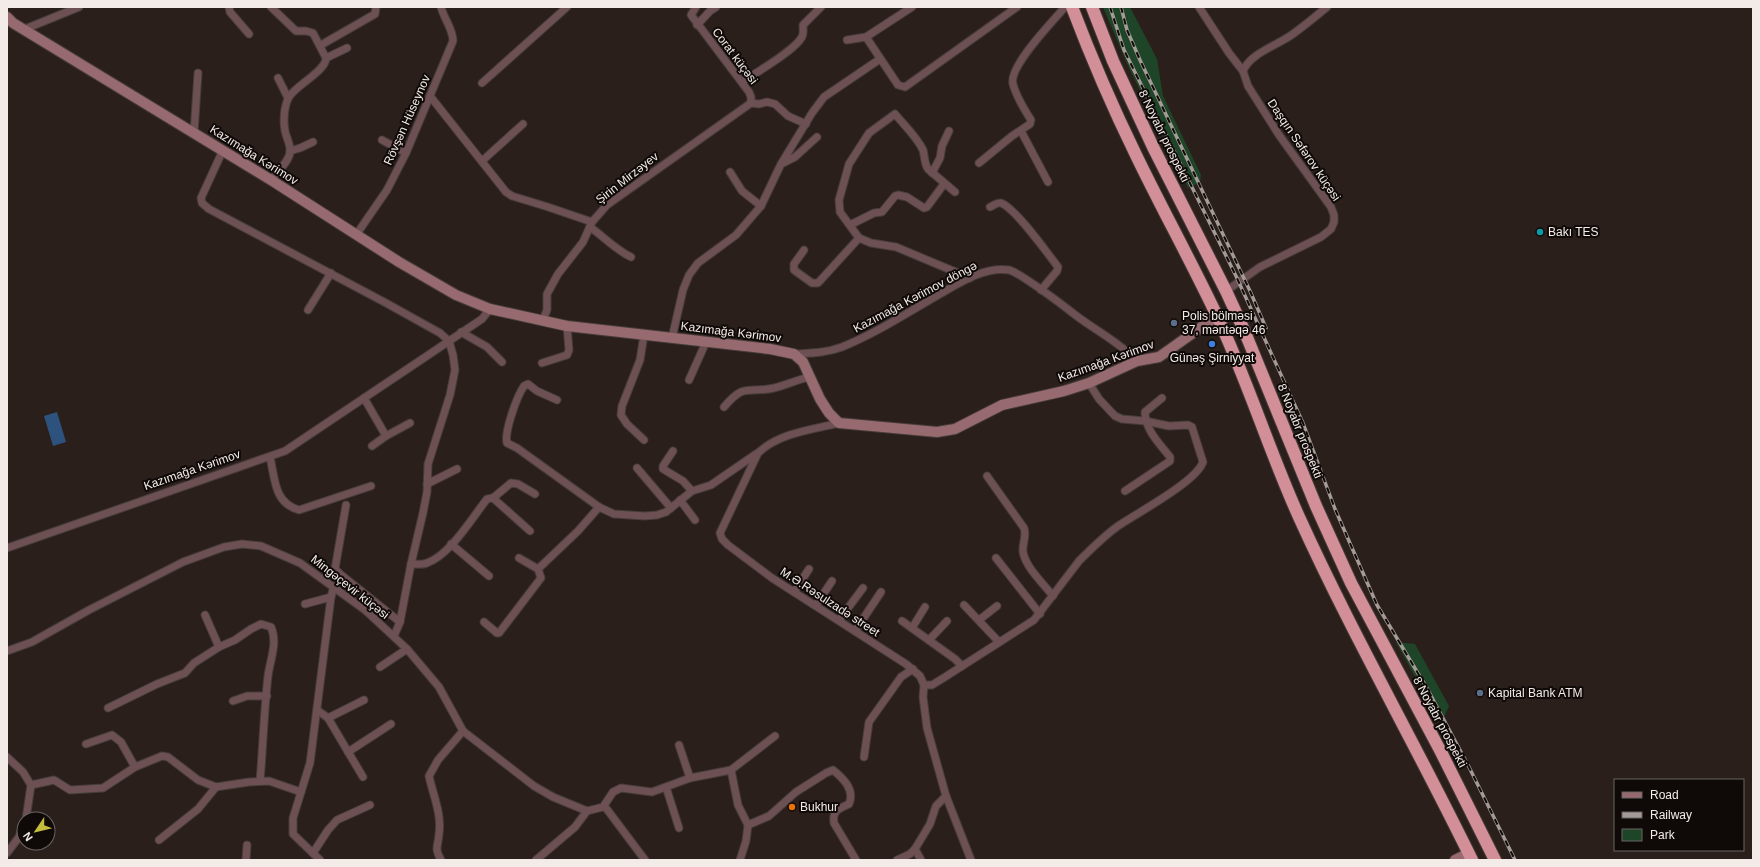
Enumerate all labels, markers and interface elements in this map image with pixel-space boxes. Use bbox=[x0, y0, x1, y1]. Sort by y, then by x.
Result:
street label: Corat küçəsi bbox=[709, 25, 761, 87]
street label: Rövşən Hüseynov bbox=[381, 73, 433, 167]
street label: 8 Noyabr prospekti bbox=[1136, 88, 1192, 184]
street label: Daşqın Səfərov küçəsi bbox=[1265, 96, 1343, 204]
street label: Kazımağa Kərimov bbox=[207, 122, 301, 188]
street label: Şirin Mirzəyev bbox=[593, 149, 661, 207]
place label: Bakı TES bbox=[1548, 225, 1598, 239]
marker: Bakı TES bbox=[1535, 227, 1545, 237]
street label: Kazımağa Kərimov döngə bbox=[851, 258, 980, 336]
place label: Polis bölməsi 37, məntəqə 46 bbox=[1182, 309, 1266, 337]
marker: Polis bölməsi 37, məntəqə 46 bbox=[1169, 318, 1179, 328]
street label: Kazımağa Kərimov bbox=[680, 319, 782, 345]
street label: Kazımağa Kərimov bbox=[1056, 337, 1156, 385]
marker: Günəş Şirniyyat bbox=[1207, 339, 1217, 349]
place label: Günəş Şirniyyat bbox=[1170, 351, 1255, 365]
street label: 8 Noyabr prospekti bbox=[1275, 382, 1325, 480]
street label: Kazımağa Kərimov bbox=[142, 447, 242, 493]
street label: Mingəçevir küçəsi bbox=[308, 552, 392, 622]
street label: M.Ə.Rəsulzadə street bbox=[778, 565, 883, 640]
street label: 8 Noyabr prospekti bbox=[1410, 674, 1470, 770]
place label: Kapital Bank ATM bbox=[1488, 686, 1583, 700]
marker: Kapital Bank ATM bbox=[1475, 688, 1485, 698]
legend bbox=[1614, 779, 1744, 851]
text: Road bbox=[1650, 788, 1679, 802]
place label: Bukhur bbox=[800, 800, 838, 814]
marker: Bukhur bbox=[787, 802, 797, 812]
text: Railway bbox=[1650, 808, 1692, 822]
north arrow bbox=[16, 811, 56, 851]
text: Park bbox=[1650, 828, 1676, 842]
text: N bbox=[21, 830, 35, 843]

